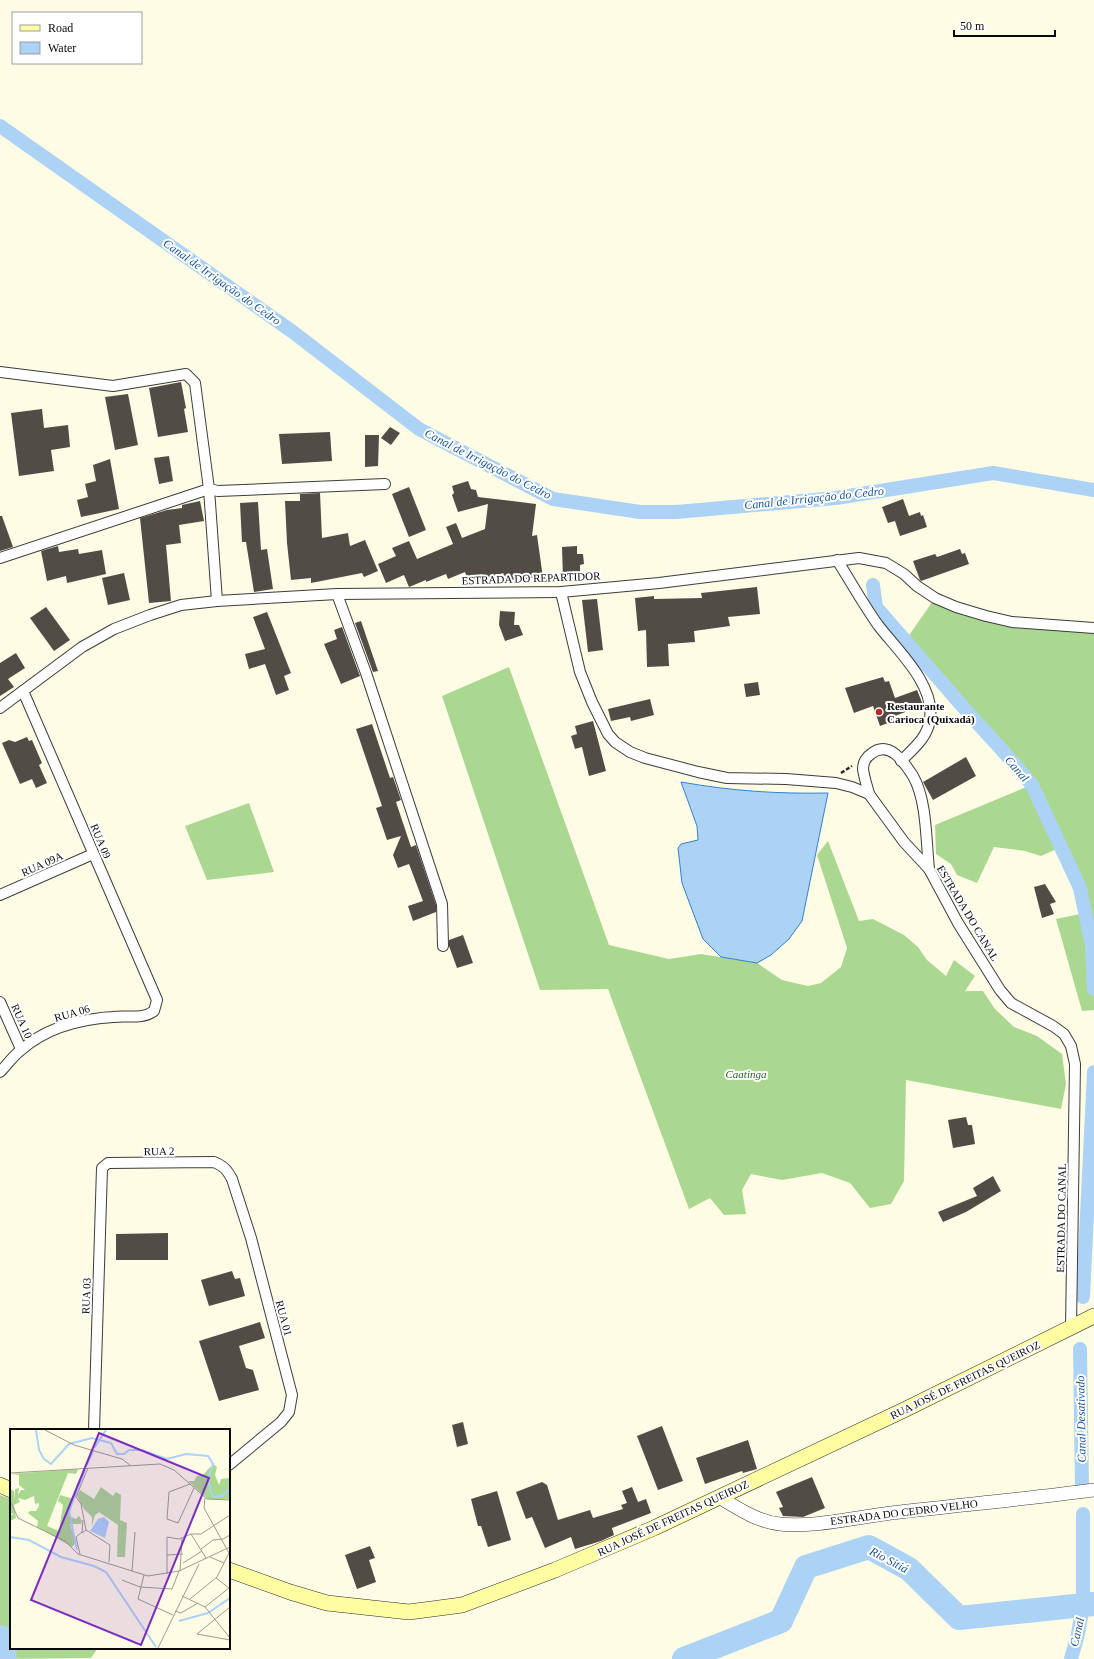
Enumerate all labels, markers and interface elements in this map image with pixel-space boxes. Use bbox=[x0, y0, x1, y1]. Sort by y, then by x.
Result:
legend bbox=[12, 12, 142, 64]
scale bar bbox=[954, 12, 1055, 38]
text: 50 m bbox=[960, 19, 985, 33]
text: Road bbox=[48, 21, 73, 35]
text: Water bbox=[48, 41, 76, 55]
water label: Canal de Irrigação do Cedro bbox=[161, 236, 283, 328]
water label: Canal de Irrigação do Cedro bbox=[422, 426, 554, 502]
water label: Canal de Irrigação do Cedro bbox=[744, 484, 884, 512]
street label: ESTRADA DO REPARTIDOR bbox=[461, 570, 601, 586]
place label: Restaurante Carioca (Quixadá) bbox=[887, 700, 975, 726]
marker: Restaurante Carioca (Quixadá) bbox=[874, 707, 884, 717]
water label: Canal bbox=[1002, 753, 1032, 785]
street label: RUA 09 bbox=[88, 822, 114, 861]
street label: RUA 09A bbox=[19, 849, 65, 878]
street label: ESTRADA DO CANAL bbox=[935, 863, 1001, 963]
street label: RUA 10 bbox=[9, 1002, 35, 1041]
street label: RUA 06 bbox=[53, 1002, 92, 1024]
park label: Caatinga bbox=[726, 1068, 767, 1080]
street label: RUA 2 bbox=[143, 1145, 175, 1157]
street label: ESTRADA DO CANAL bbox=[1054, 1163, 1068, 1273]
street label: RUA 03 bbox=[79, 1277, 93, 1314]
street label: RUA 01 bbox=[273, 1299, 295, 1337]
street label: RUA JOSÉ DE FREITAS QUEIROZ bbox=[888, 1338, 1042, 1422]
water label: Canal Desativado bbox=[1073, 1375, 1089, 1463]
inset map bbox=[10, 1429, 230, 1649]
street label: RUA JOSÉ DE FREITAS QUEIROZ bbox=[596, 1478, 751, 1558]
street label: ESTRADA DO CEDRO VELHO bbox=[830, 1497, 979, 1527]
water label: Rio Sitiá bbox=[866, 1544, 911, 1576]
water label: Canal bbox=[1067, 1615, 1087, 1648]

